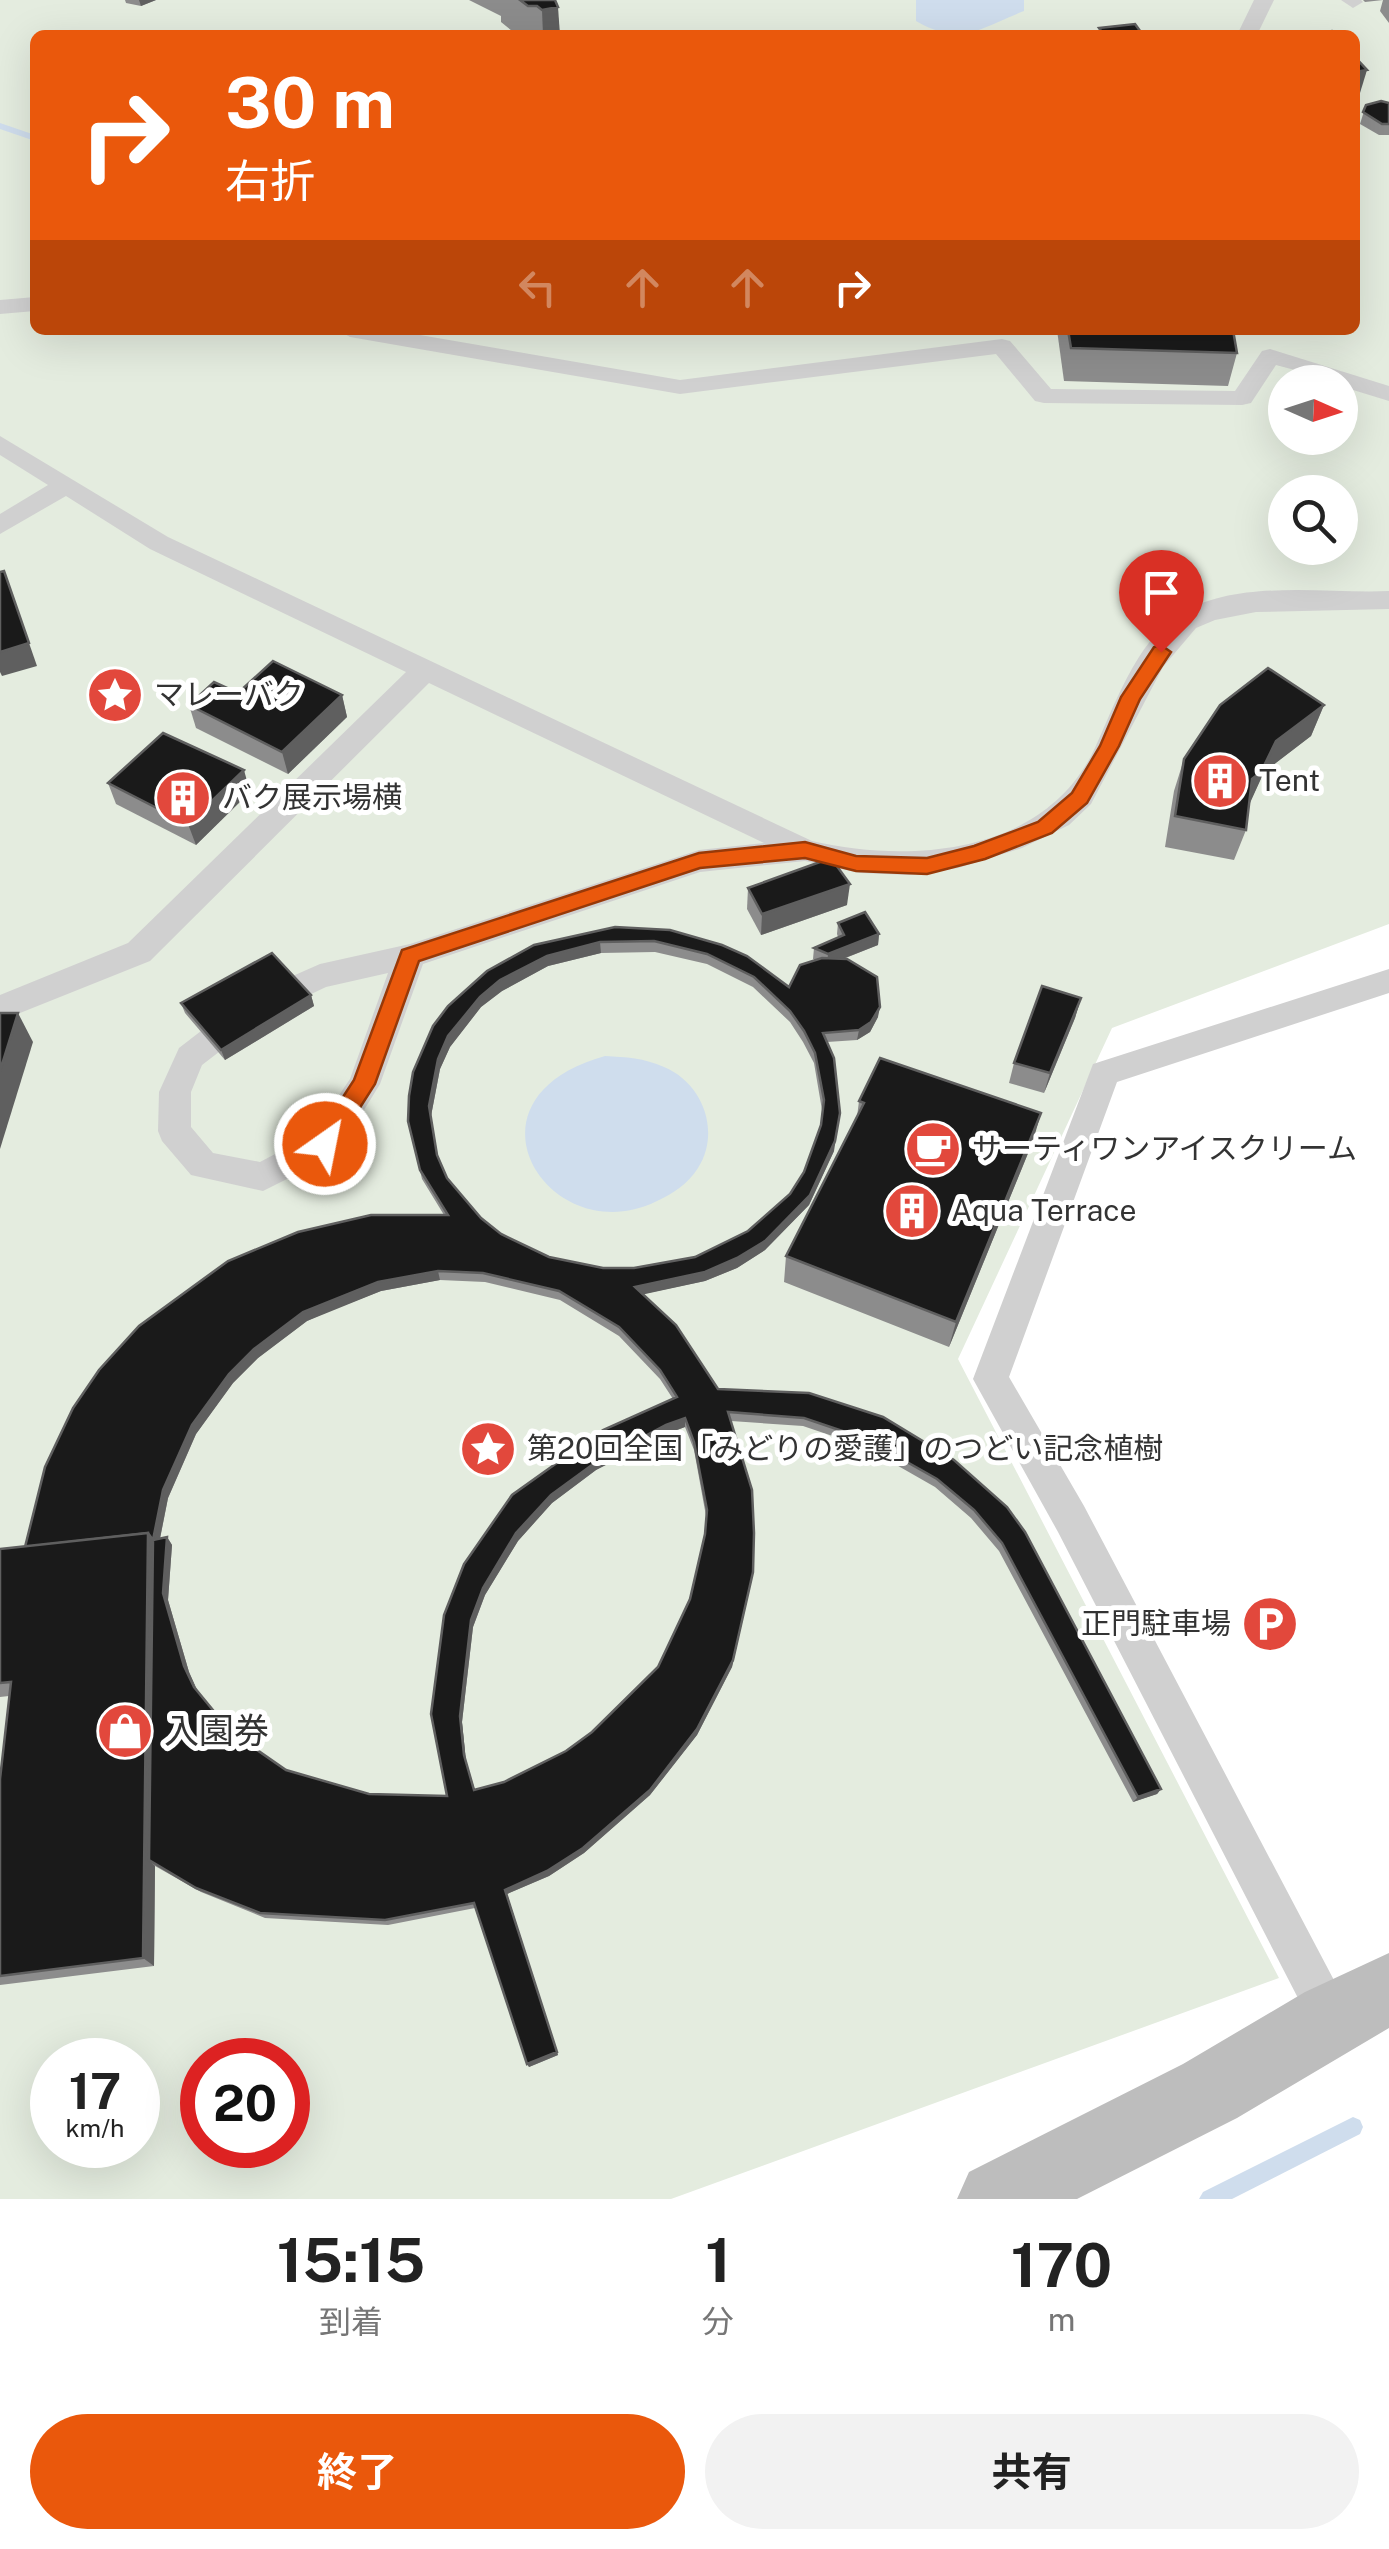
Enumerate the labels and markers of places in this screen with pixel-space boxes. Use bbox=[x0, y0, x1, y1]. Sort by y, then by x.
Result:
pin bbox=[1119, 550, 1204, 653]
place icon: マレーバク bbox=[85, 665, 145, 725]
place label: マレーバク bbox=[154, 676, 304, 712]
building icon: Tent bbox=[1190, 751, 1250, 811]
place label: Tent bbox=[1259, 762, 1320, 798]
building icon: バク展示場横 bbox=[153, 768, 213, 828]
place label: バク展示場横 bbox=[222, 779, 402, 815]
cafe icon: サーティワンアイスクリーム bbox=[903, 1119, 963, 1179]
place label: サーティワンアイスクリーム bbox=[972, 1130, 1357, 1166]
building icon: Aqua Terrace bbox=[882, 1181, 942, 1241]
place label: Aqua Terrace bbox=[951, 1192, 1137, 1228]
place icon: 第20回全国「みどりの愛護」のつどい記念植樹 bbox=[458, 1419, 518, 1479]
place label: 第20回全国「みどりの愛護」のつどい記念植樹 bbox=[527, 1430, 1163, 1466]
parking icon: 正門駐車場 bbox=[1240, 1594, 1300, 1654]
place label: 正門駐車場 bbox=[1081, 1605, 1231, 1641]
shop icon: 入園券 bbox=[95, 1701, 155, 1761]
place label: 入園券 bbox=[164, 1710, 269, 1751]

